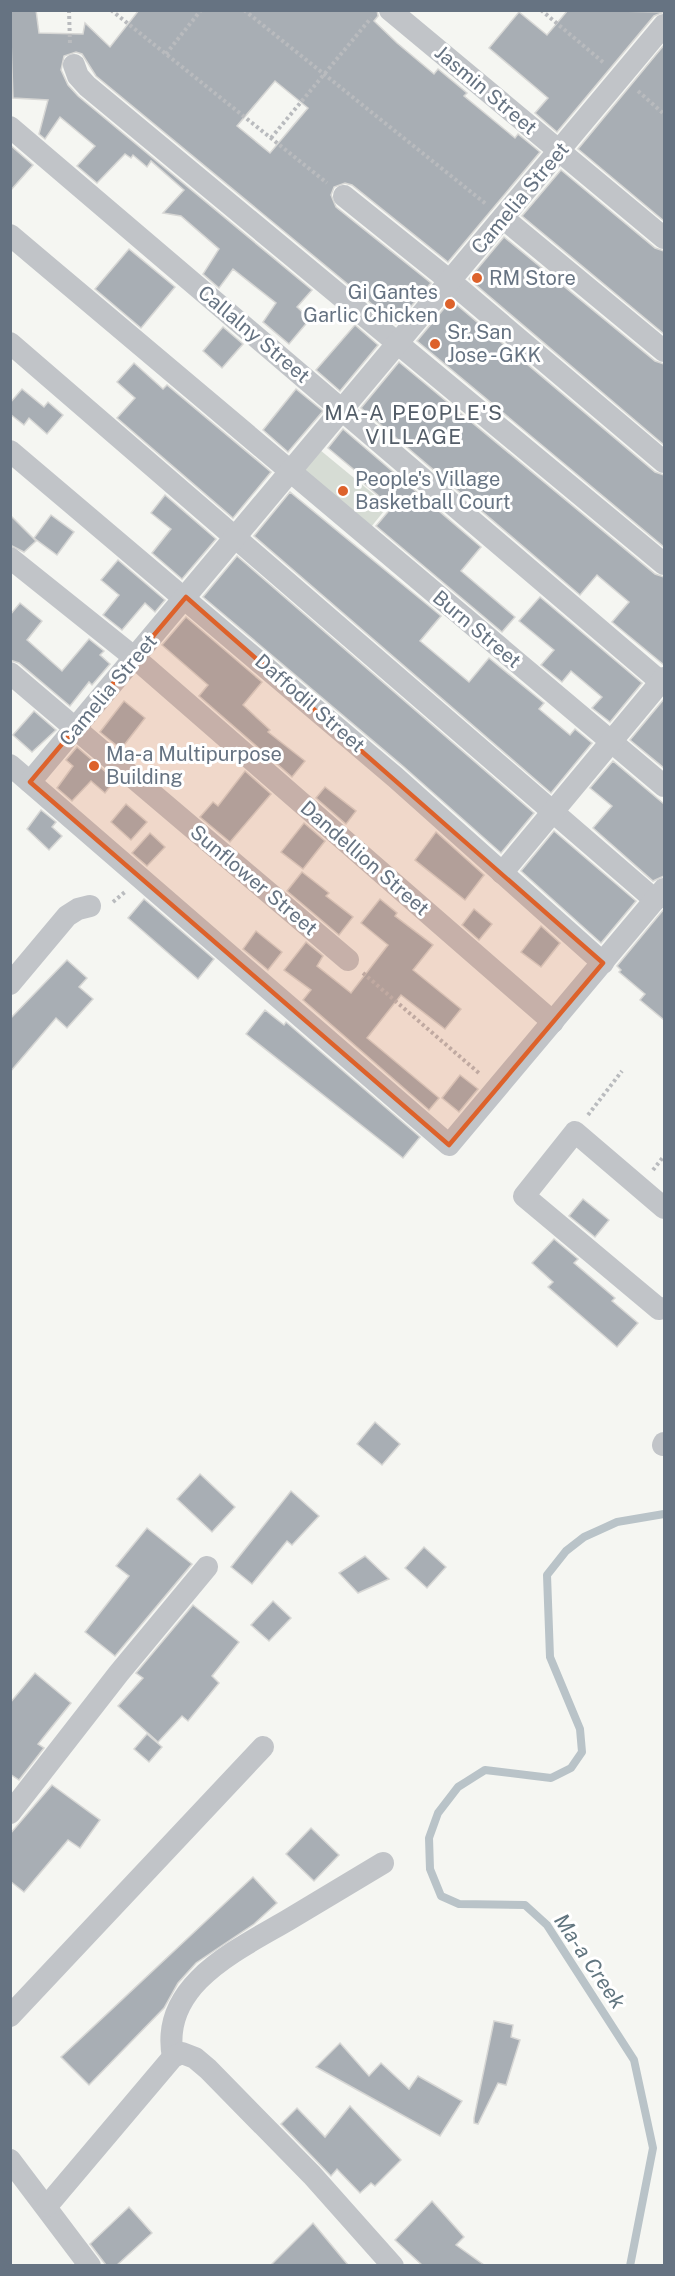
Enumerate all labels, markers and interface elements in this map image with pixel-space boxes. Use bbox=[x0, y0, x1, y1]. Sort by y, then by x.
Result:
street label: Jasmin Street bbox=[430, 40, 542, 140]
street label: Camelia Street bbox=[466, 137, 574, 259]
place label: RM Store bbox=[489, 266, 576, 290]
marker: RM Store bbox=[470, 271, 484, 285]
street label: Callalny Street bbox=[193, 280, 315, 388]
place label: Gi Gantes Garlic Chicken bbox=[303, 280, 438, 327]
marker: Gi Gantes Garlic Chicken bbox=[443, 297, 457, 311]
place label: Sr. San Jose - GKK bbox=[447, 320, 541, 367]
marker: Sr. San Jose - GKK bbox=[428, 337, 442, 351]
district label: MA-A PEOPLE'S VILLAGE bbox=[324, 400, 504, 449]
place label: People's Village Basketball Court bbox=[355, 467, 511, 514]
marker: People's Village Basketball Court bbox=[336, 484, 350, 498]
street label: Burn Street bbox=[428, 585, 526, 673]
street label: Camelia Street bbox=[54, 629, 162, 751]
street label: Daffodil Street bbox=[250, 649, 370, 757]
place label: Ma-a Multipurpose Building bbox=[106, 742, 282, 789]
marker: Ma-a Multipurpose Building bbox=[87, 759, 101, 773]
street label: Dandellion Street bbox=[296, 796, 434, 920]
street label: Sunflower Street bbox=[185, 820, 323, 940]
water label: Ma-a Creek bbox=[549, 1909, 631, 2014]

